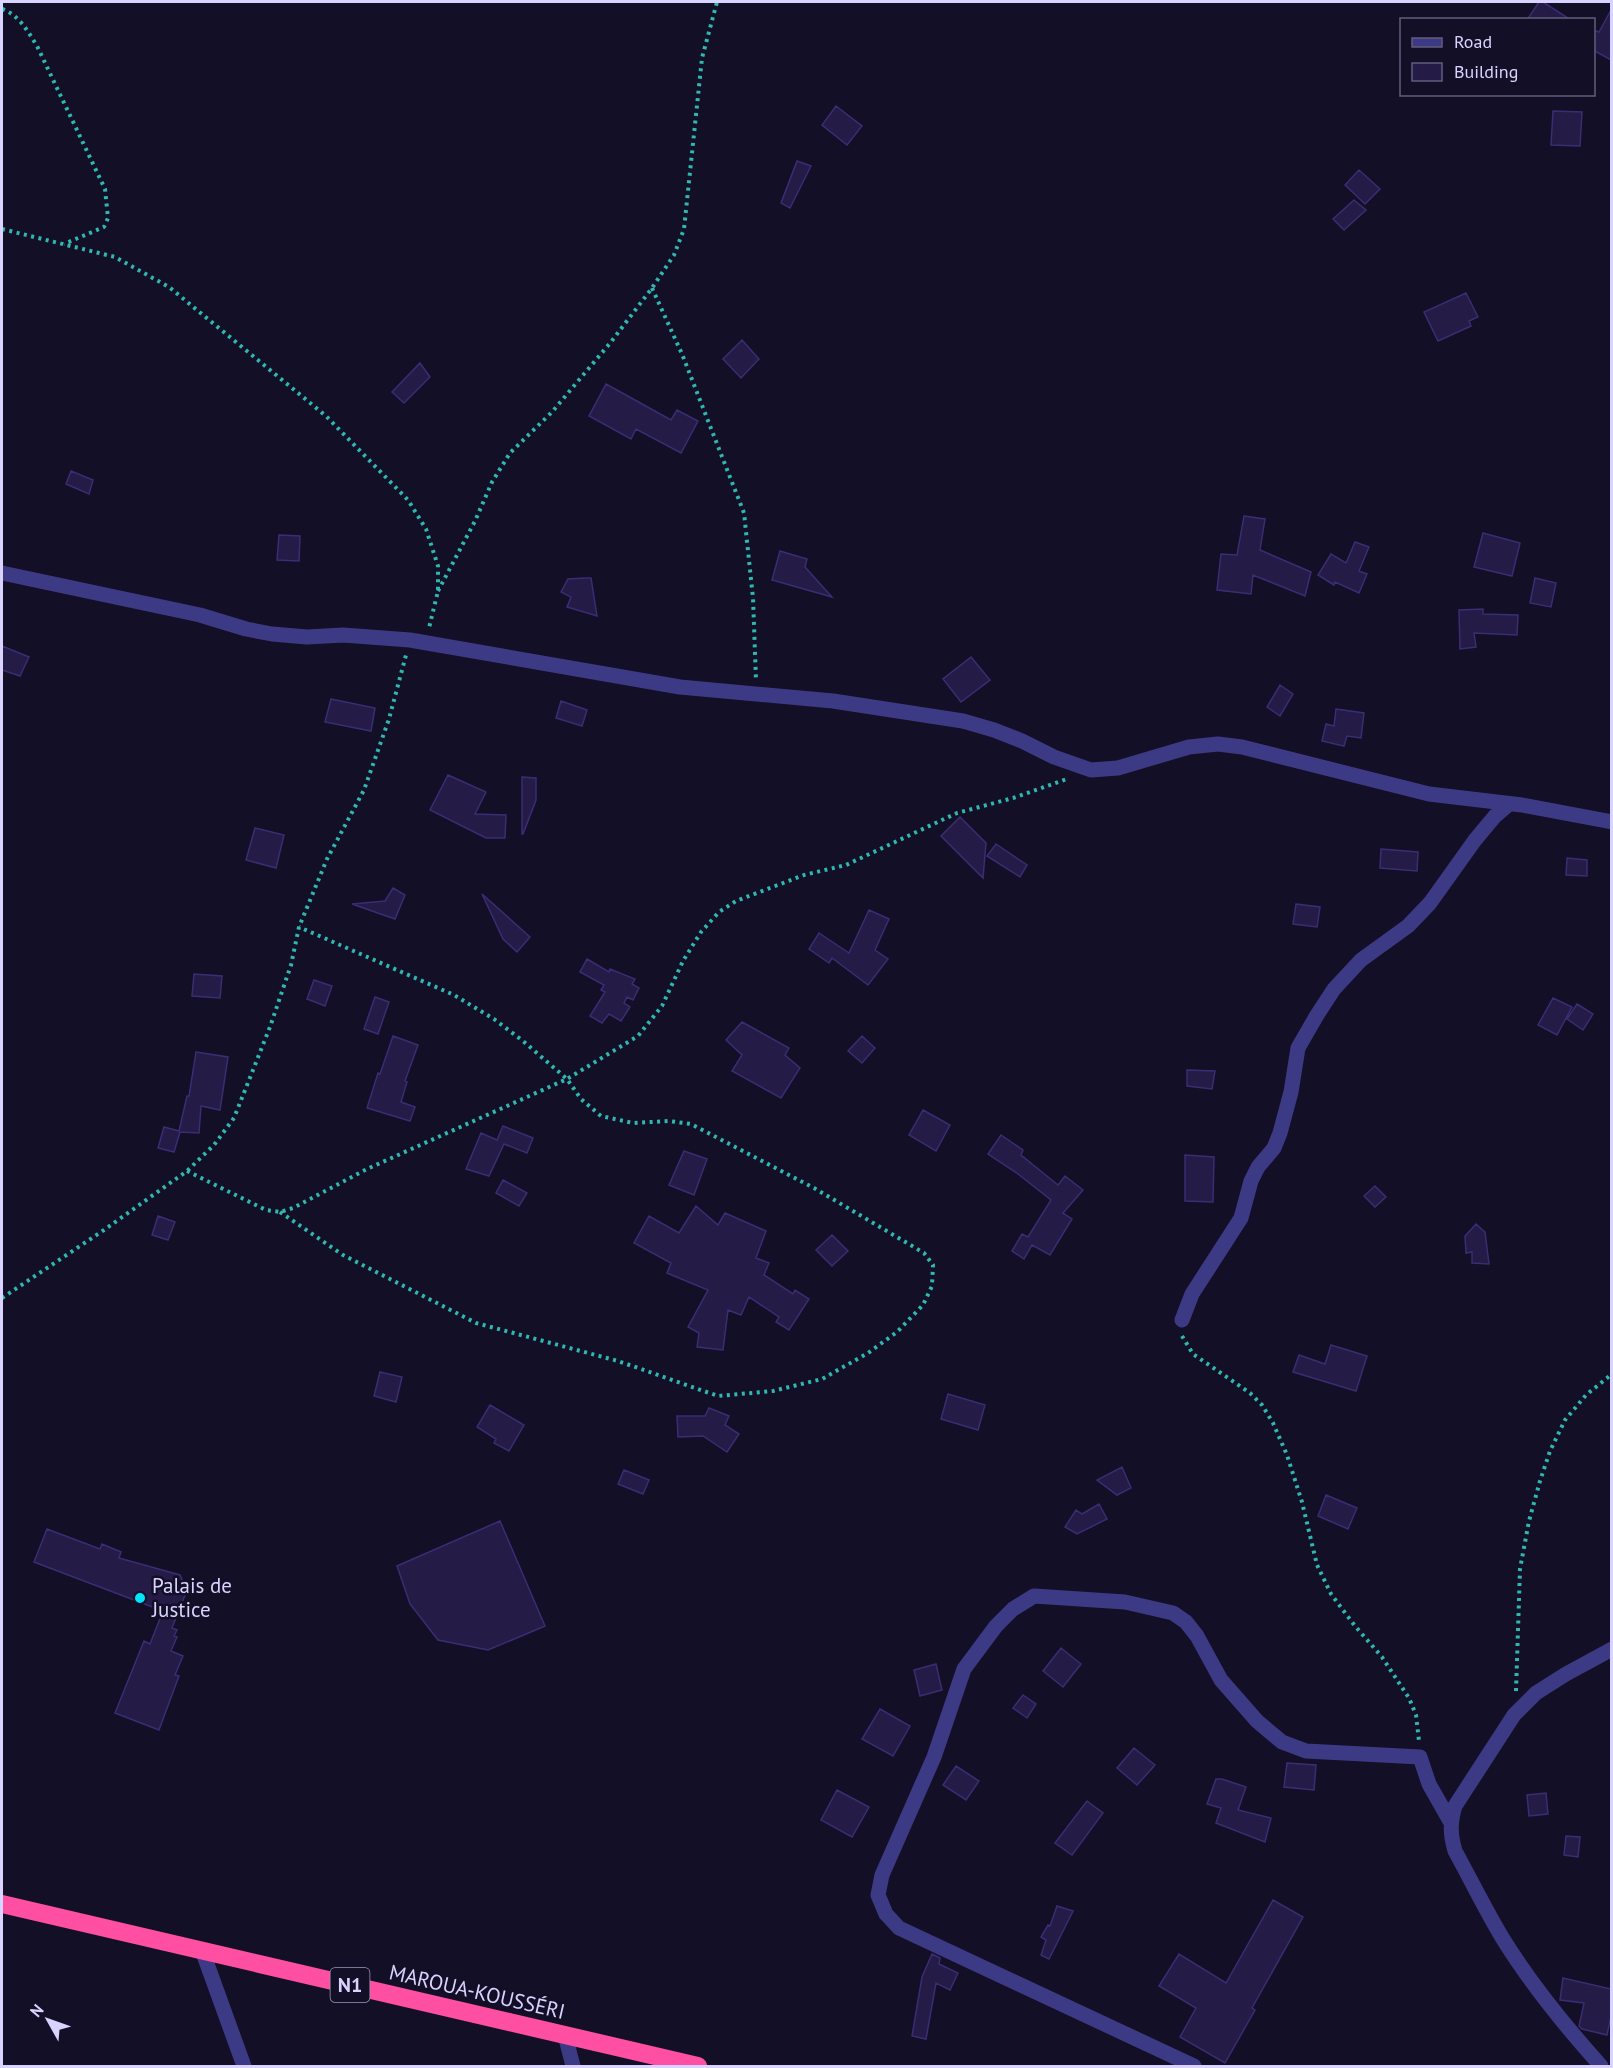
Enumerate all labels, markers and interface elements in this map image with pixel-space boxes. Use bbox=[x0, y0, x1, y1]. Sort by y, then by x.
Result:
legend bbox=[1400, 18, 1595, 96]
text: Road bbox=[1454, 30, 1492, 53]
text: Building bbox=[1454, 60, 1518, 83]
place label: Palais de Justice bbox=[151, 1572, 232, 1623]
marker: Palais de Justice bbox=[133, 1591, 147, 1605]
street label: MAROUA-KOUSSÉRI bbox=[387, 1958, 568, 2025]
road number: N1 bbox=[330, 1968, 370, 2002]
north arrow bbox=[18, 1990, 78, 2050]
text: N bbox=[25, 2000, 48, 2021]

